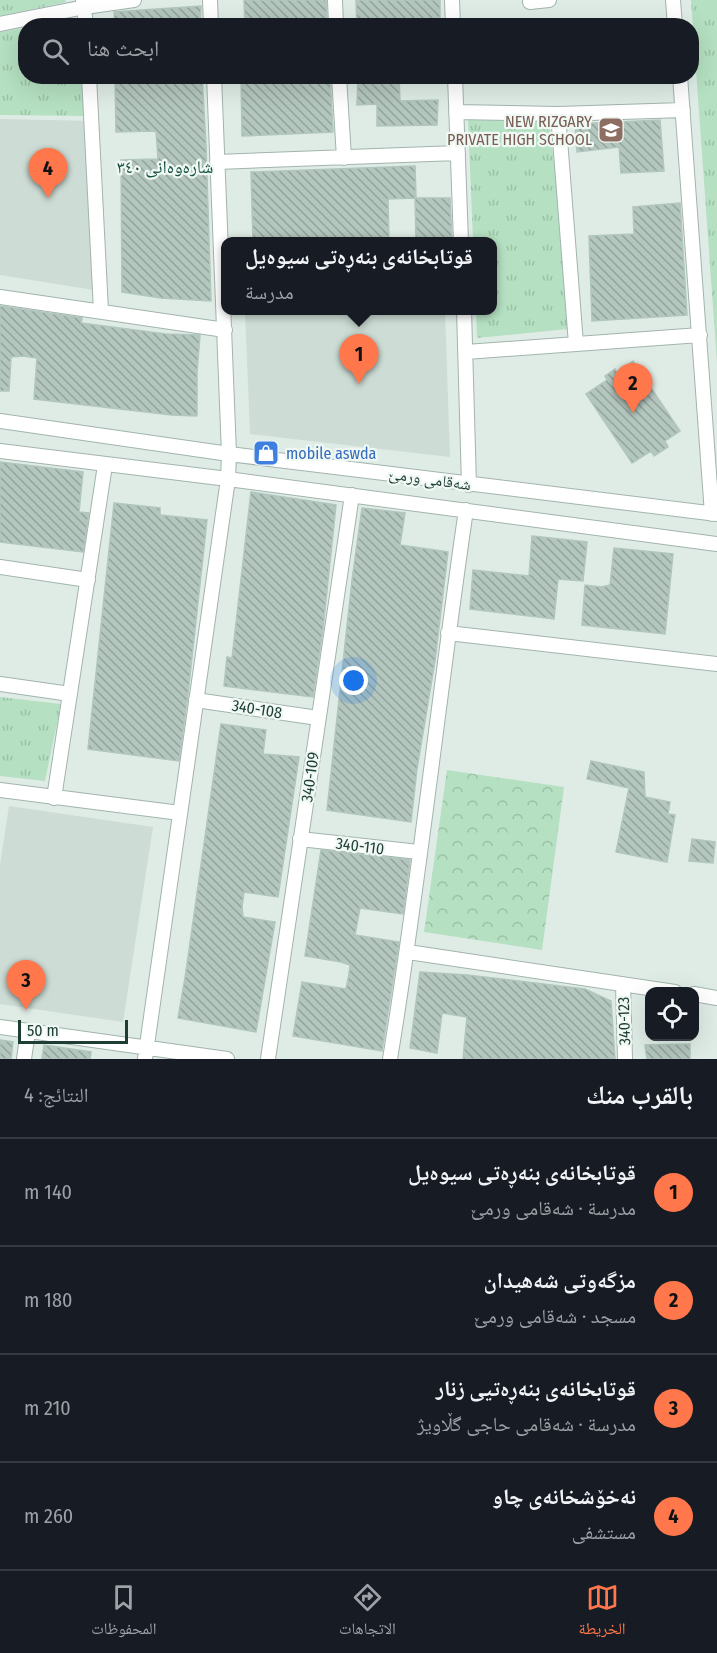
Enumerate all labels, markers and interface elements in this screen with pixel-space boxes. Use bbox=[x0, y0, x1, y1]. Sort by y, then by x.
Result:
search box bbox=[18, 18, 699, 84]
icon: search bbox=[39, 35, 72, 68]
text: ابحث هنا bbox=[87, 35, 159, 62]
place label: NEW RIZGARY PRIVATE HIGH SCHOOL bbox=[447, 112, 592, 149]
school or university icon: NEW RIZGARY PRIVATE HIGH SCHOOL bbox=[596, 115, 626, 145]
pin: 4 bbox=[28, 148, 68, 198]
district label: شارەوەانی ٣٤٠ bbox=[117, 156, 213, 178]
popup bbox=[221, 237, 497, 315]
text: قوتابخانەی بنەڕەتی سیوەیل bbox=[245, 243, 473, 270]
text: مدرسة bbox=[245, 280, 294, 304]
pin: 1 bbox=[340, 334, 378, 384]
pin: 2 bbox=[614, 364, 652, 413]
shop icon: mobile aswda bbox=[251, 438, 281, 468]
place label: mobile aswda bbox=[286, 444, 377, 463]
street label: شەقامی ورمێ bbox=[388, 464, 472, 495]
your location bbox=[339, 666, 368, 695]
street label: 340-108 bbox=[231, 696, 283, 722]
street label: 340-109 bbox=[297, 751, 323, 803]
street label: 340-110 bbox=[335, 834, 385, 858]
pin: 3 bbox=[6, 960, 46, 1010]
map controls bbox=[645, 987, 699, 1041]
button: locate bbox=[645, 987, 699, 1041]
street label: 340-123 bbox=[614, 996, 634, 1046]
scale bar bbox=[18, 1017, 128, 1044]
text: 50 m bbox=[27, 1021, 59, 1040]
text: بالقرب منك bbox=[586, 1080, 693, 1111]
text: النتائج: 4 bbox=[24, 1083, 89, 1107]
text: قوتابخانەی بنەڕەتی سیوەیل bbox=[408, 1159, 636, 1186]
text: 140 m bbox=[24, 1180, 72, 1204]
text: 1 bbox=[669, 1180, 678, 1204]
text: مدرسة · شەقامی ورمێ bbox=[471, 1196, 636, 1220]
text: مزگەوتی شەهیدان bbox=[484, 1267, 636, 1294]
text: 180 m bbox=[24, 1288, 72, 1312]
text: 2 bbox=[669, 1288, 678, 1312]
text: مسجد · شەقامی ورمێ bbox=[474, 1304, 636, 1328]
text: قوتابخانەی بنەڕەتیی زنار bbox=[436, 1375, 636, 1402]
text: 210 m bbox=[24, 1396, 71, 1420]
text: 3 bbox=[669, 1396, 678, 1420]
text: مدرسة · شەقامی حاجی گڵاویژ bbox=[417, 1412, 636, 1436]
text: نەخۆشخانەی چاو bbox=[492, 1483, 636, 1510]
text: 260 m bbox=[24, 1504, 73, 1528]
text: 4 bbox=[668, 1504, 679, 1528]
text: مستشفى bbox=[572, 1520, 636, 1544]
tab: المحفوظات bbox=[91, 1581, 156, 1644]
tab: الاتجاهات bbox=[339, 1581, 396, 1644]
tab: الخريطة bbox=[579, 1581, 626, 1644]

